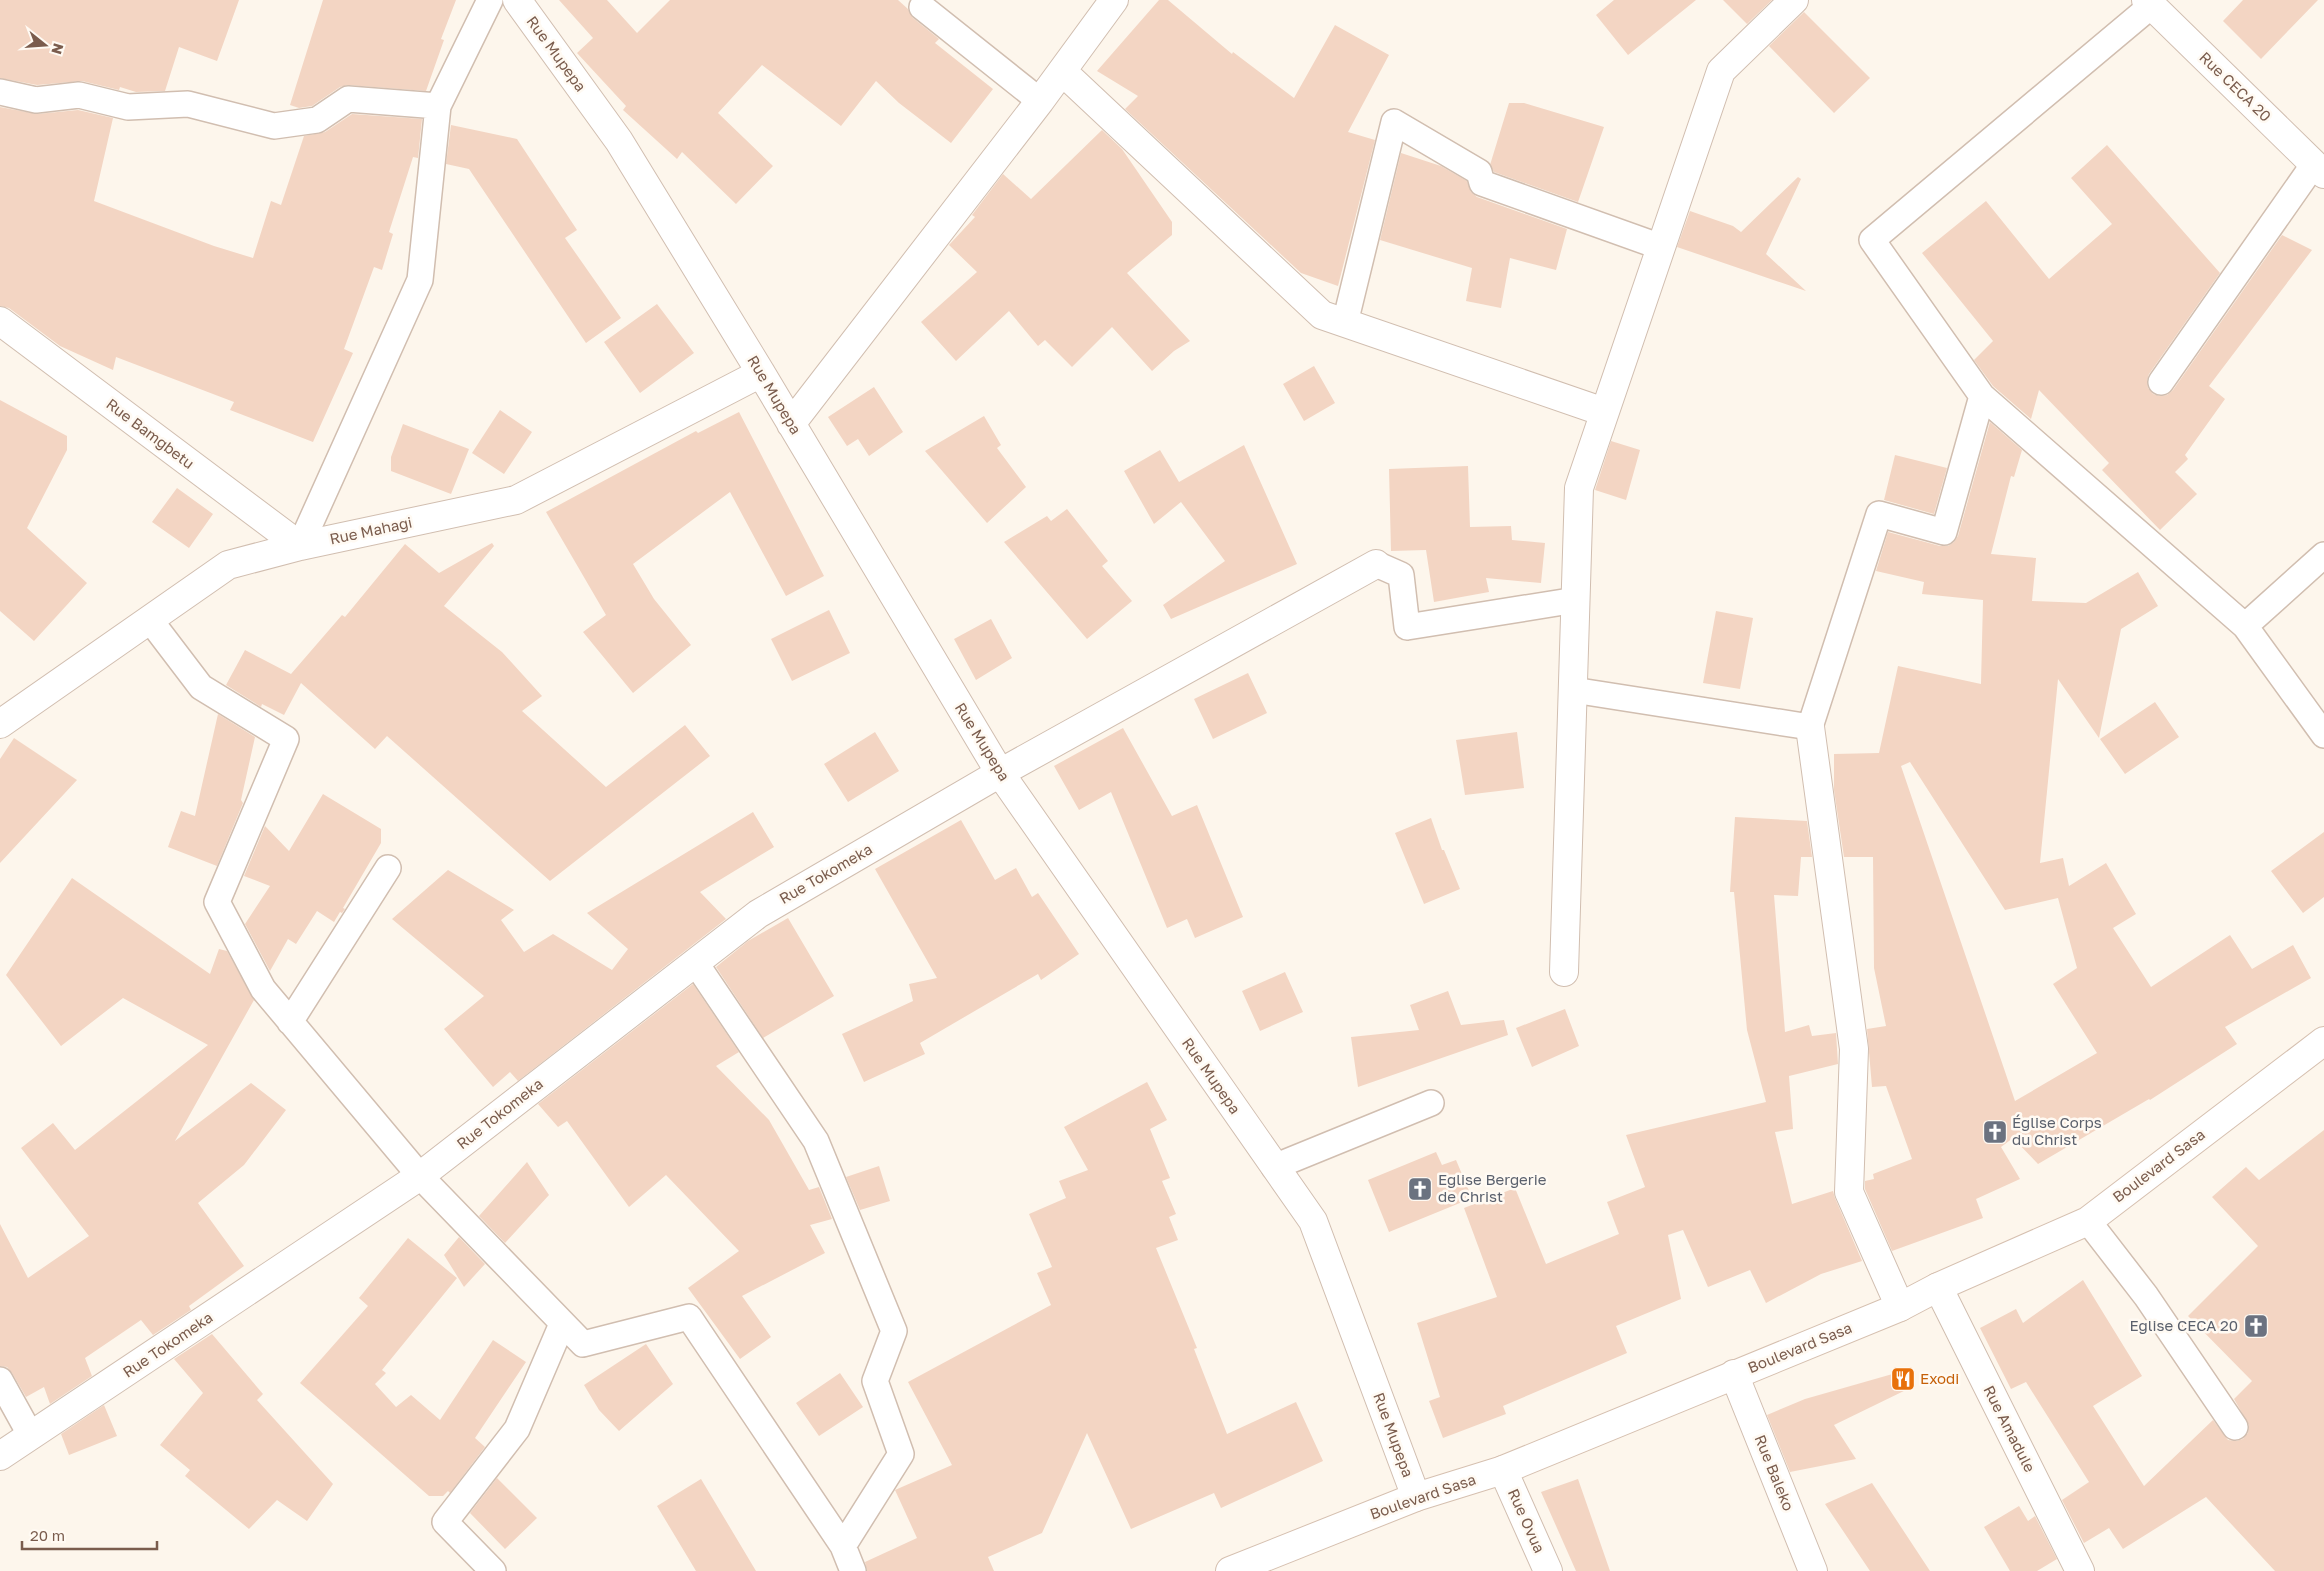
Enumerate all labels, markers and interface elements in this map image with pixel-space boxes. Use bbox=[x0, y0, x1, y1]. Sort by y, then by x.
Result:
street label: Rue Mupepa bbox=[523, 12, 590, 95]
north arrow bbox=[20, 20, 70, 70]
text: N bbox=[48, 41, 68, 57]
street label: Rue CECA 20 bbox=[2196, 48, 2275, 125]
street label: Rue Mupepa bbox=[744, 352, 805, 437]
street label: Rue Bamgbetu bbox=[103, 394, 198, 472]
street label: Rue Mahagi bbox=[328, 513, 414, 548]
street label: Rue Mupepa bbox=[952, 699, 1014, 784]
street label: Rue Tokomeka bbox=[776, 839, 875, 907]
street label: Rue Mupepa bbox=[1179, 1034, 1245, 1117]
street label: Rue Tokomeka bbox=[453, 1074, 546, 1152]
place label: Église Corps du Christ bbox=[2012, 1113, 2102, 1148]
church icon: Église Corps du Christ bbox=[1982, 1119, 2008, 1145]
street label: Boulevard Sasa bbox=[2109, 1125, 2208, 1206]
place label: Eglise Bergerie de Christ bbox=[1438, 1170, 1547, 1205]
church icon: Eglise Bergerie de Christ bbox=[1407, 1176, 1433, 1202]
street label: Rue Tokomeka bbox=[119, 1308, 216, 1381]
church icon: Eglise CECA 20 bbox=[2243, 1313, 2269, 1339]
place label: Eglise CECA 20 bbox=[2130, 1316, 2238, 1334]
street label: Boulevard Sasa bbox=[1745, 1318, 1854, 1376]
restaurant icon: Exodi bbox=[1890, 1366, 1916, 1392]
place label: Exodi bbox=[1920, 1369, 1959, 1387]
street label: Rue Amadule bbox=[1980, 1382, 2040, 1475]
street label: Rue Mupepa bbox=[1370, 1390, 1418, 1480]
street label: Rue Baleko bbox=[1752, 1432, 1798, 1513]
street label: Boulevard Sasa bbox=[1367, 1470, 1478, 1523]
street label: Rue Ovua bbox=[1505, 1486, 1549, 1556]
scale bar bbox=[22, 1518, 158, 1550]
text: 20 m bbox=[30, 1526, 65, 1544]

